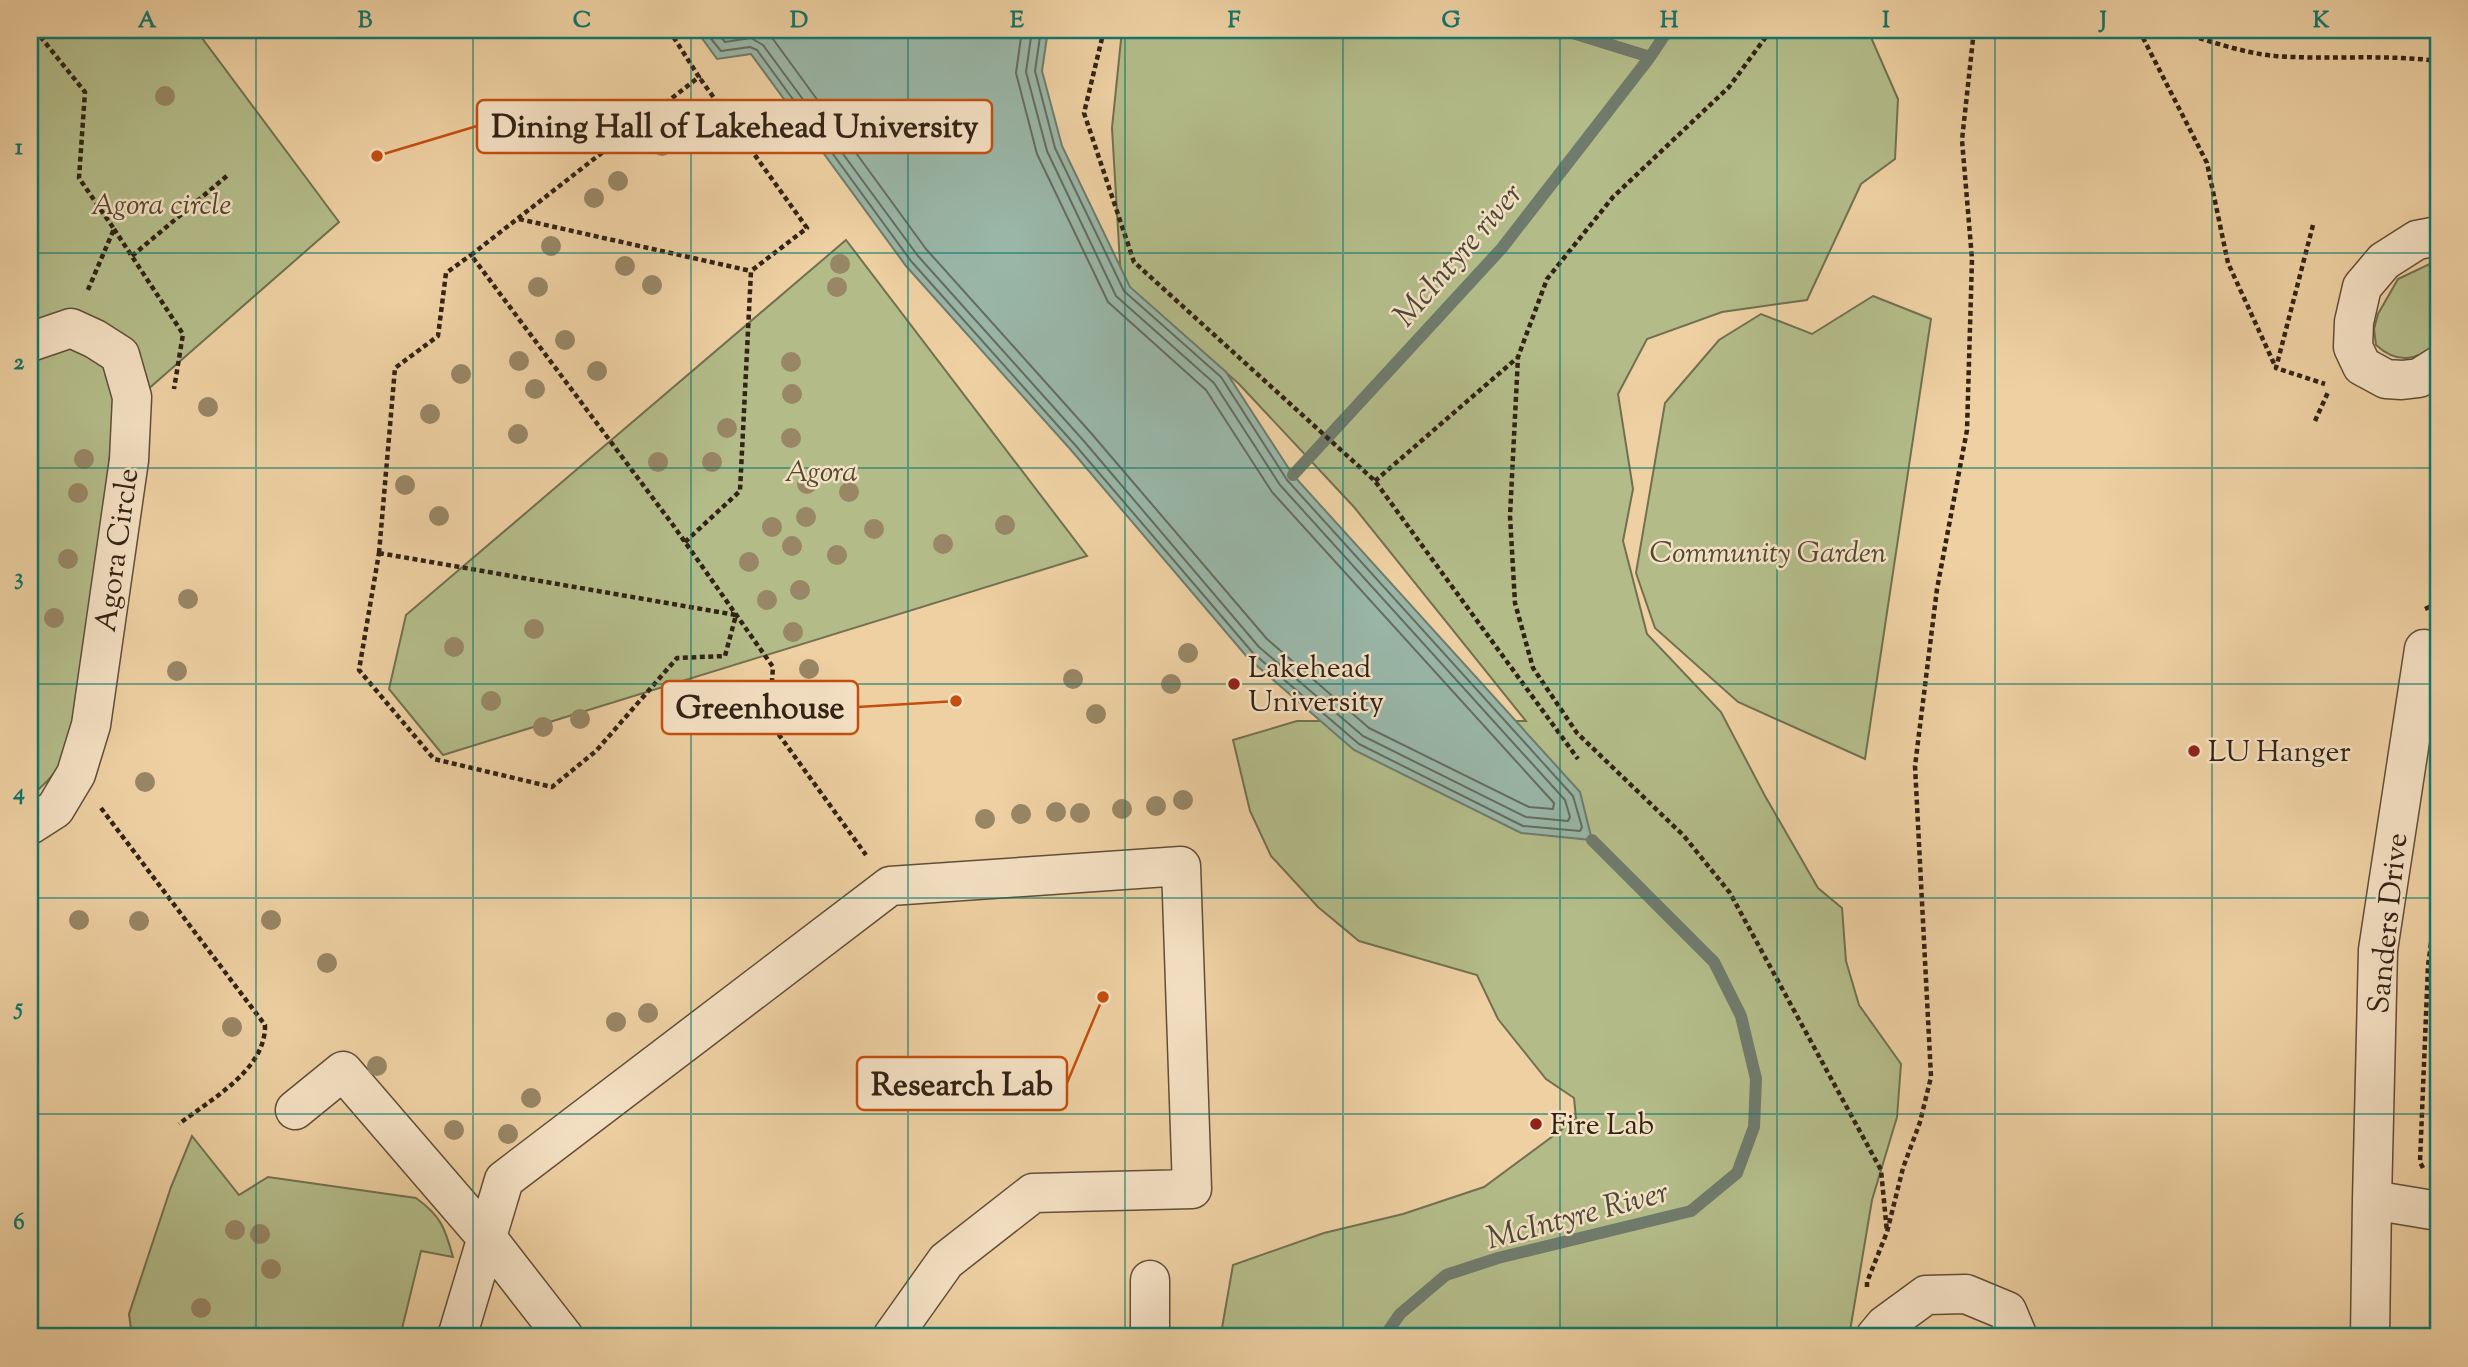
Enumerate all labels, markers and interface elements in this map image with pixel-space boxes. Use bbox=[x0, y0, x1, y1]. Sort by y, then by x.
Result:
text: A bbox=[138, 5, 157, 38]
text: B bbox=[358, 5, 373, 38]
text: C bbox=[573, 5, 591, 38]
text: D bbox=[790, 5, 808, 38]
text: E bbox=[1010, 5, 1024, 38]
text: F bbox=[1228, 5, 1241, 38]
text: G bbox=[1442, 5, 1461, 38]
text: H bbox=[1660, 5, 1679, 38]
text: I bbox=[1882, 5, 1890, 38]
text: J bbox=[2098, 5, 2107, 38]
text: K bbox=[2313, 5, 2330, 38]
callout: Dining Hall of Lakehead University bbox=[477, 100, 992, 153]
text: Dining Hall of Lakehead University bbox=[492, 106, 978, 152]
text: 1 bbox=[15, 132, 23, 165]
water label: McIntyre river bbox=[1384, 174, 1535, 338]
park label: Agora circle bbox=[91, 185, 231, 228]
text: 2 bbox=[14, 347, 25, 380]
park label: Agora bbox=[784, 452, 858, 495]
street label: Agora Circle bbox=[86, 466, 151, 635]
park label: Community Garden bbox=[1649, 533, 1887, 576]
text: 3 bbox=[14, 562, 24, 595]
place label: Lakehead University bbox=[1248, 648, 1384, 725]
marker: Lakehead University bbox=[1226, 676, 1242, 692]
callout: Greenhouse bbox=[662, 681, 858, 734]
text: Greenhouse bbox=[676, 687, 844, 733]
place label: LU Hanger bbox=[2208, 732, 2351, 775]
marker: LU Hanger bbox=[2186, 743, 2202, 759]
text: 4 bbox=[12, 777, 25, 810]
street label: Sanders Drive bbox=[2359, 831, 2420, 1016]
text: 5 bbox=[13, 992, 23, 1025]
callout: Research Lab bbox=[857, 1057, 1067, 1110]
text: Research Lab bbox=[871, 1064, 1053, 1110]
place label: Fire Lab bbox=[1550, 1105, 1654, 1148]
marker: Fire Lab bbox=[1528, 1116, 1544, 1132]
water label: McIntyre River bbox=[1482, 1170, 1674, 1263]
text: 6 bbox=[13, 1207, 25, 1240]

